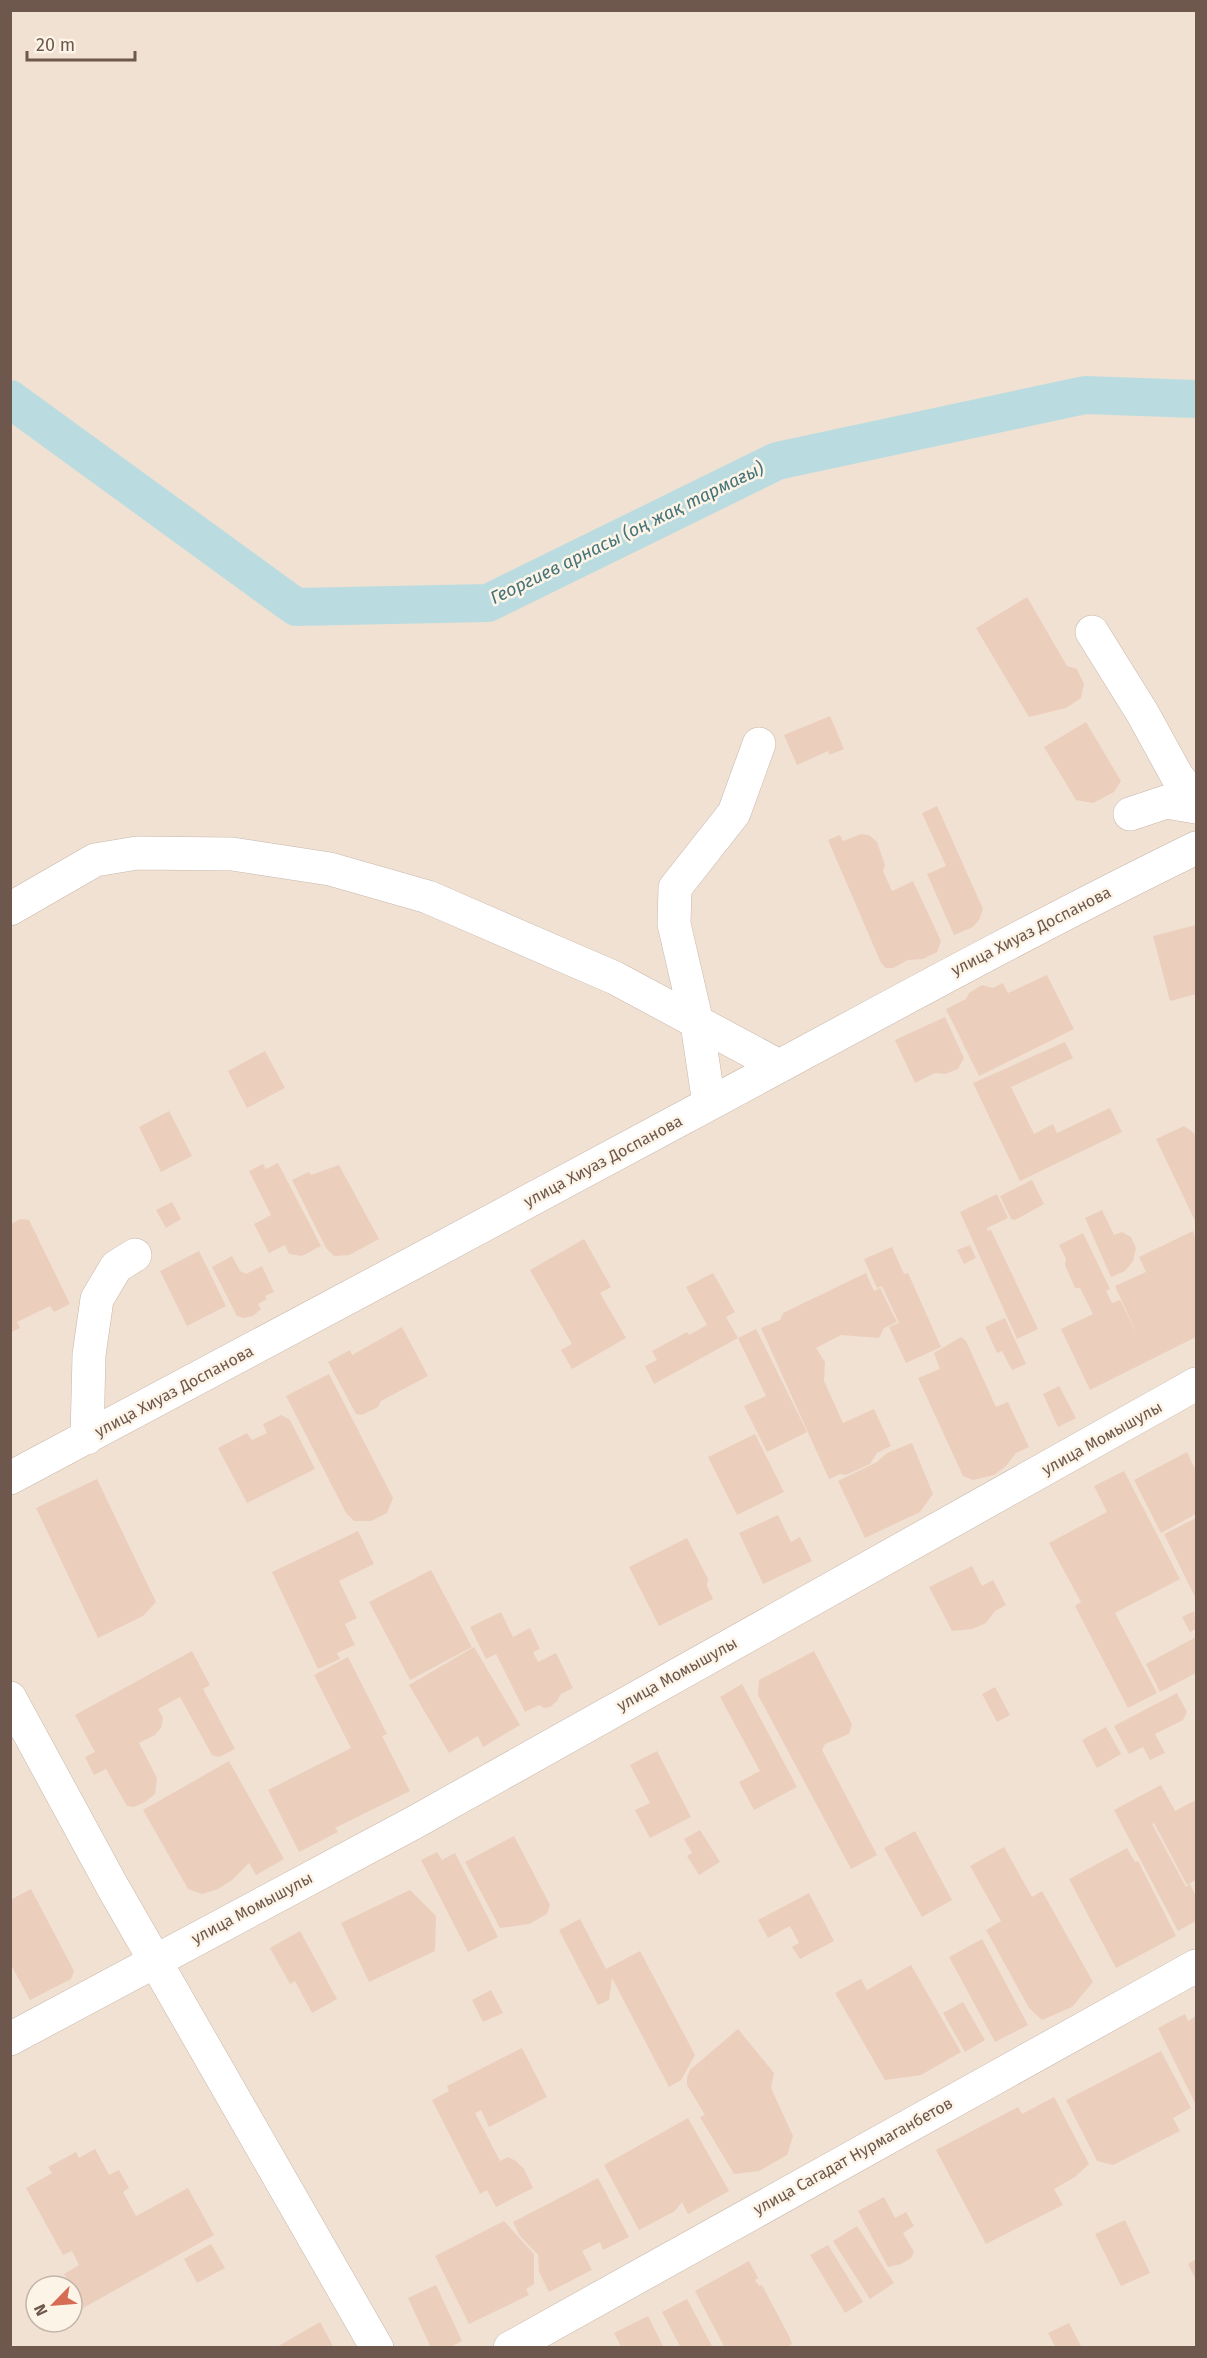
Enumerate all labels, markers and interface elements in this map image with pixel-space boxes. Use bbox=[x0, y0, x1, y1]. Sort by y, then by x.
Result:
scale bar bbox=[27, 24, 135, 62]
text: 20 m bbox=[36, 34, 75, 56]
water label: Георгиев арнасы (оң жақ тармағы) bbox=[487, 457, 768, 609]
street label: улица Хиуаз Доспанова bbox=[948, 882, 1114, 980]
street label: улица Хиуаз Доспанова bbox=[520, 1111, 686, 1211]
street label: улица Хиуаз Доспанова bbox=[91, 1341, 257, 1441]
street label: улица Момышулы bbox=[1039, 1397, 1165, 1479]
street label: улица Момышулы bbox=[614, 1633, 740, 1715]
street label: улица Момышулы bbox=[188, 1868, 316, 1948]
street label: улица Сагадат Нурмаганбетов bbox=[750, 2093, 956, 2219]
north arrow bbox=[24, 2274, 84, 2334]
text: N bbox=[30, 2301, 52, 2319]

